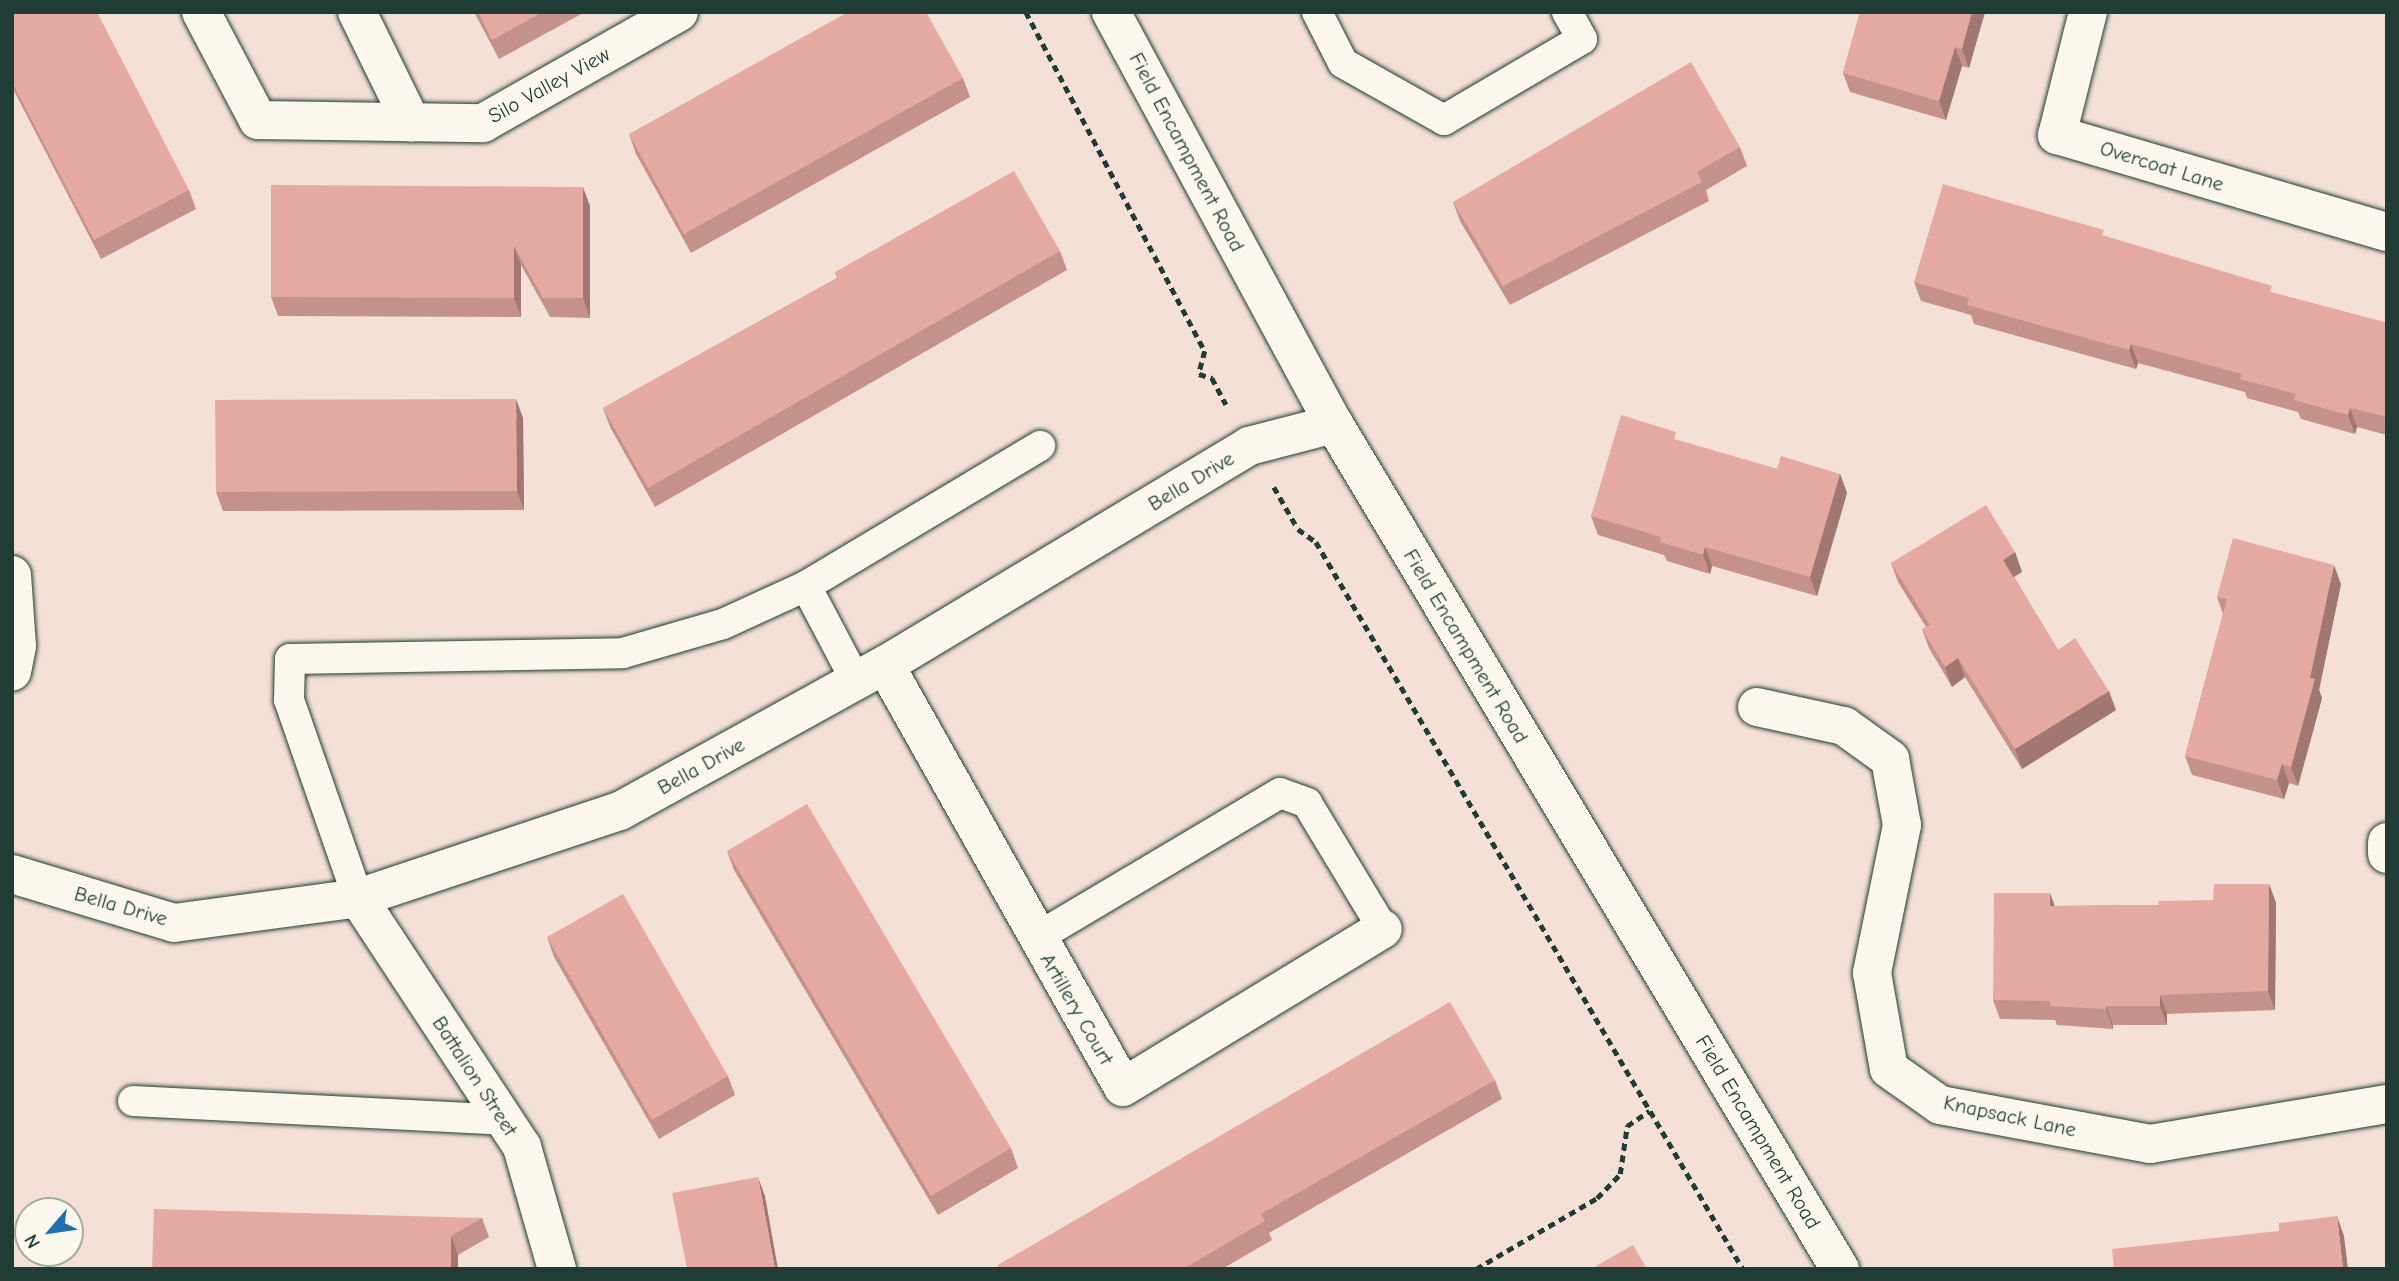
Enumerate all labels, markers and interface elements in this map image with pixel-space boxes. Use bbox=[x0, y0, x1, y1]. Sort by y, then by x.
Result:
street label: Silo Valley View bbox=[484, 41, 614, 129]
street label: Field Encampment Road bbox=[1124, 48, 1250, 256]
street label: Overcoat Lane bbox=[2097, 135, 2227, 197]
street label: Bella Drive bbox=[1143, 446, 1239, 516]
street label: Field Encampment Road bbox=[1398, 544, 1534, 748]
street label: Bella Drive bbox=[653, 732, 749, 800]
street label: Bella Drive bbox=[71, 881, 171, 931]
street label: Artillery Court bbox=[1035, 949, 1119, 1069]
street label: Battalion Street bbox=[427, 1011, 523, 1141]
street label: Field Encampment Road bbox=[1690, 1030, 1826, 1234]
street label: Knapsack Lane bbox=[1941, 1090, 2079, 1142]
north arrow bbox=[14, 1197, 84, 1267]
text: N bbox=[20, 1230, 45, 1252]

